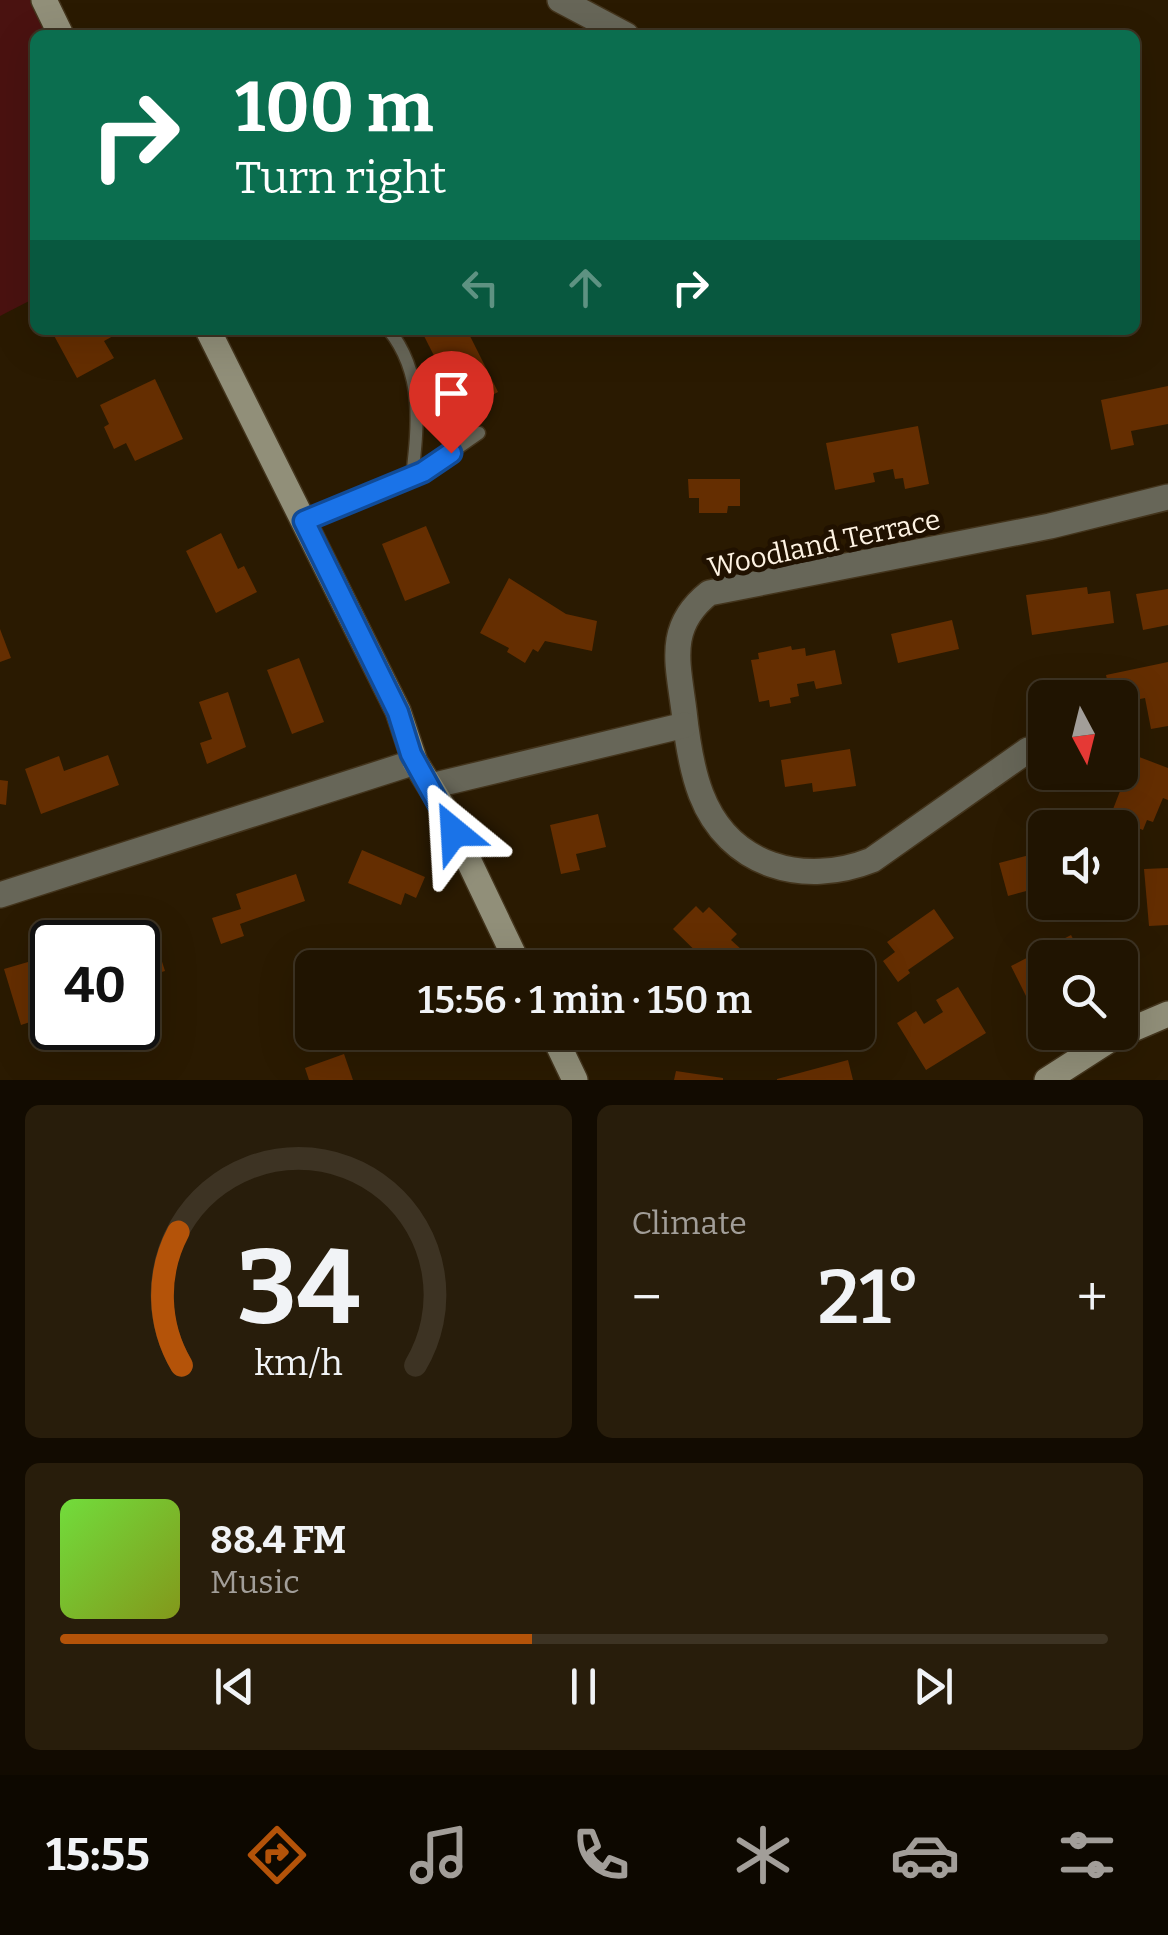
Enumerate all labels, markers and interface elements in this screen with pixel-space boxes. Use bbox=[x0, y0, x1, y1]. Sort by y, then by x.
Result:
text: 100 m bbox=[235, 66, 434, 150]
icon: right bbox=[70, 70, 200, 200]
text: Turn right bbox=[235, 151, 447, 205]
icon: left bbox=[453, 260, 508, 315]
icon: ahead bbox=[558, 260, 613, 315]
icon: right bbox=[663, 260, 718, 315]
pin bbox=[409, 351, 494, 454]
icon: arrive bbox=[424, 366, 479, 421]
street label: Woodland Terrace bbox=[705, 503, 943, 584]
north arrow bbox=[1028, 680, 1138, 790]
map controls bbox=[1028, 680, 1138, 1050]
position arrow bbox=[402, 780, 506, 884]
button: sound bbox=[1028, 810, 1138, 920]
speed limit sign: 40 bbox=[30, 920, 160, 1050]
button: search bbox=[1028, 940, 1138, 1050]
text: 15:56 · 1 min · 150 m bbox=[418, 977, 752, 1023]
text: Climate bbox=[632, 1204, 747, 1242]
text: 34 bbox=[237, 1226, 360, 1351]
text: 21° bbox=[818, 1253, 921, 1343]
text: − bbox=[632, 1265, 662, 1331]
text: + bbox=[1077, 1265, 1108, 1331]
text: km/h bbox=[254, 1342, 342, 1384]
text: 88.4 FM bbox=[210, 1517, 346, 1563]
text: Music bbox=[210, 1563, 300, 1601]
icon: previous bbox=[207, 1659, 262, 1714]
icon: pause bbox=[556, 1659, 611, 1714]
icon: next bbox=[906, 1659, 961, 1714]
icon: directions bbox=[242, 1820, 312, 1890]
icon: music bbox=[404, 1820, 474, 1890]
icon: phone bbox=[566, 1820, 636, 1890]
icon: climate bbox=[728, 1820, 798, 1890]
icon: car bbox=[890, 1820, 960, 1890]
icon: filters bbox=[1052, 1820, 1122, 1890]
text: 15:55 bbox=[46, 1828, 150, 1882]

